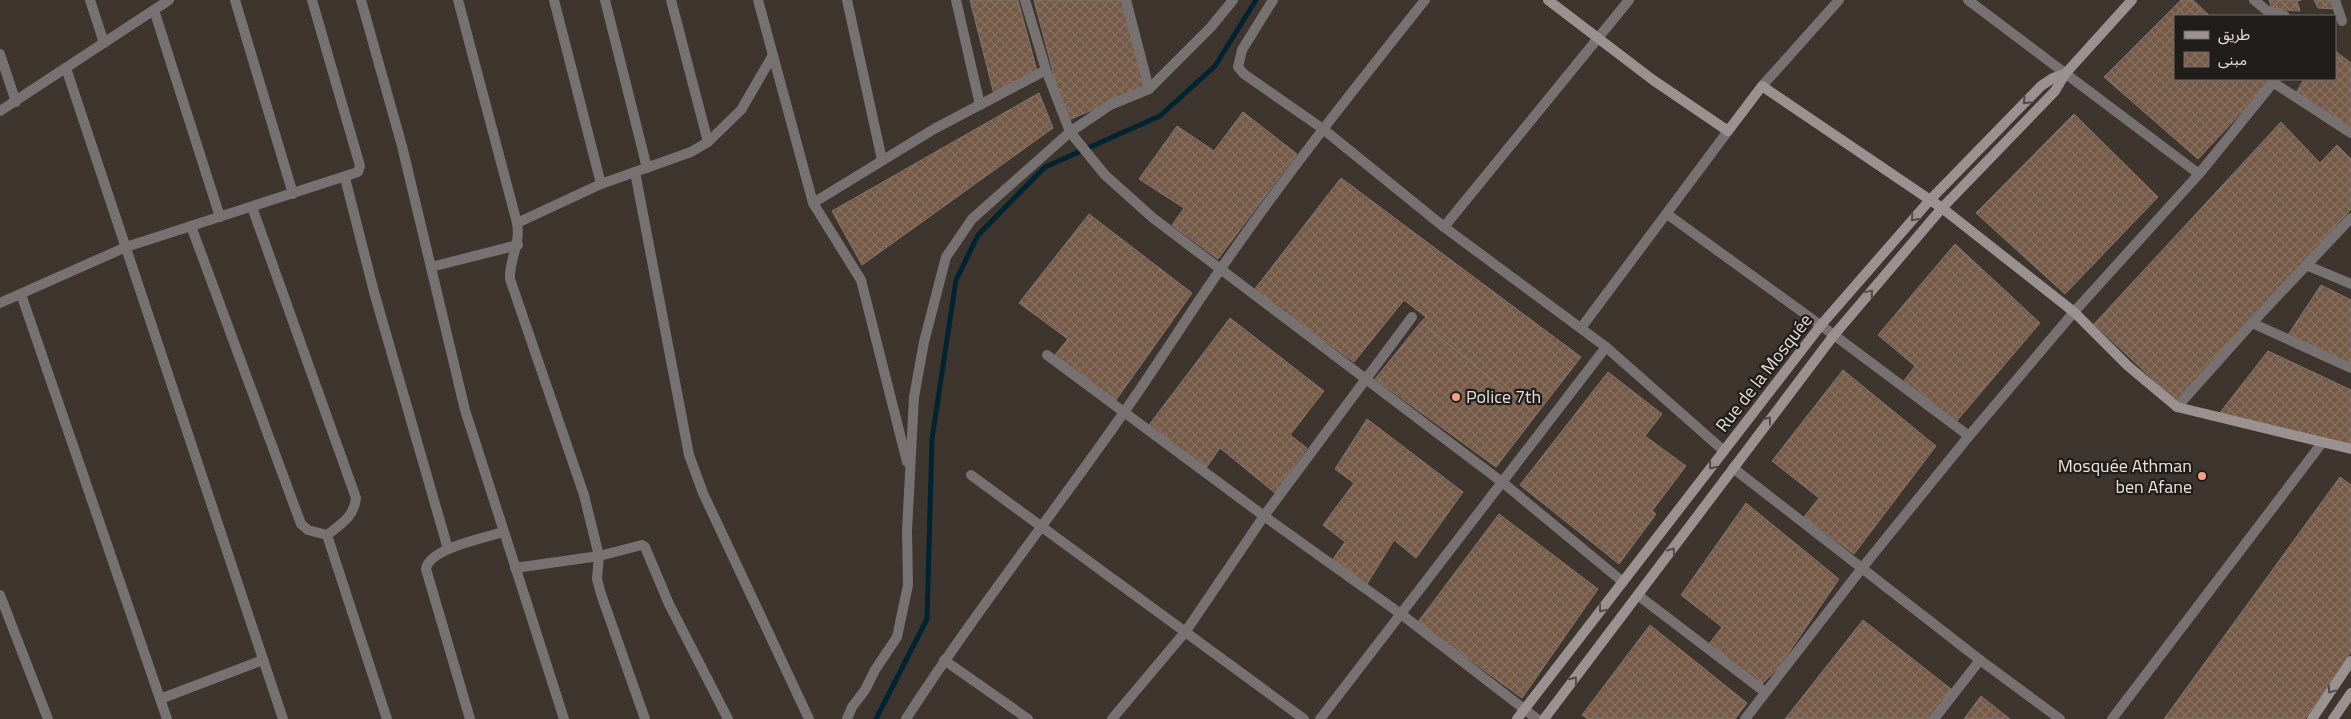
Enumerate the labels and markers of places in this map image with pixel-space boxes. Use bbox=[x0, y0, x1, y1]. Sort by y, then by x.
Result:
place label: Police 7th bbox=[1466, 383, 1541, 410]
marker: Police 7th bbox=[1450, 391, 1462, 403]
place label: Mosquée Athman ben Afane bbox=[2058, 452, 2192, 500]
marker: Mosquée Athman ben Afane bbox=[2196, 470, 2208, 482]

